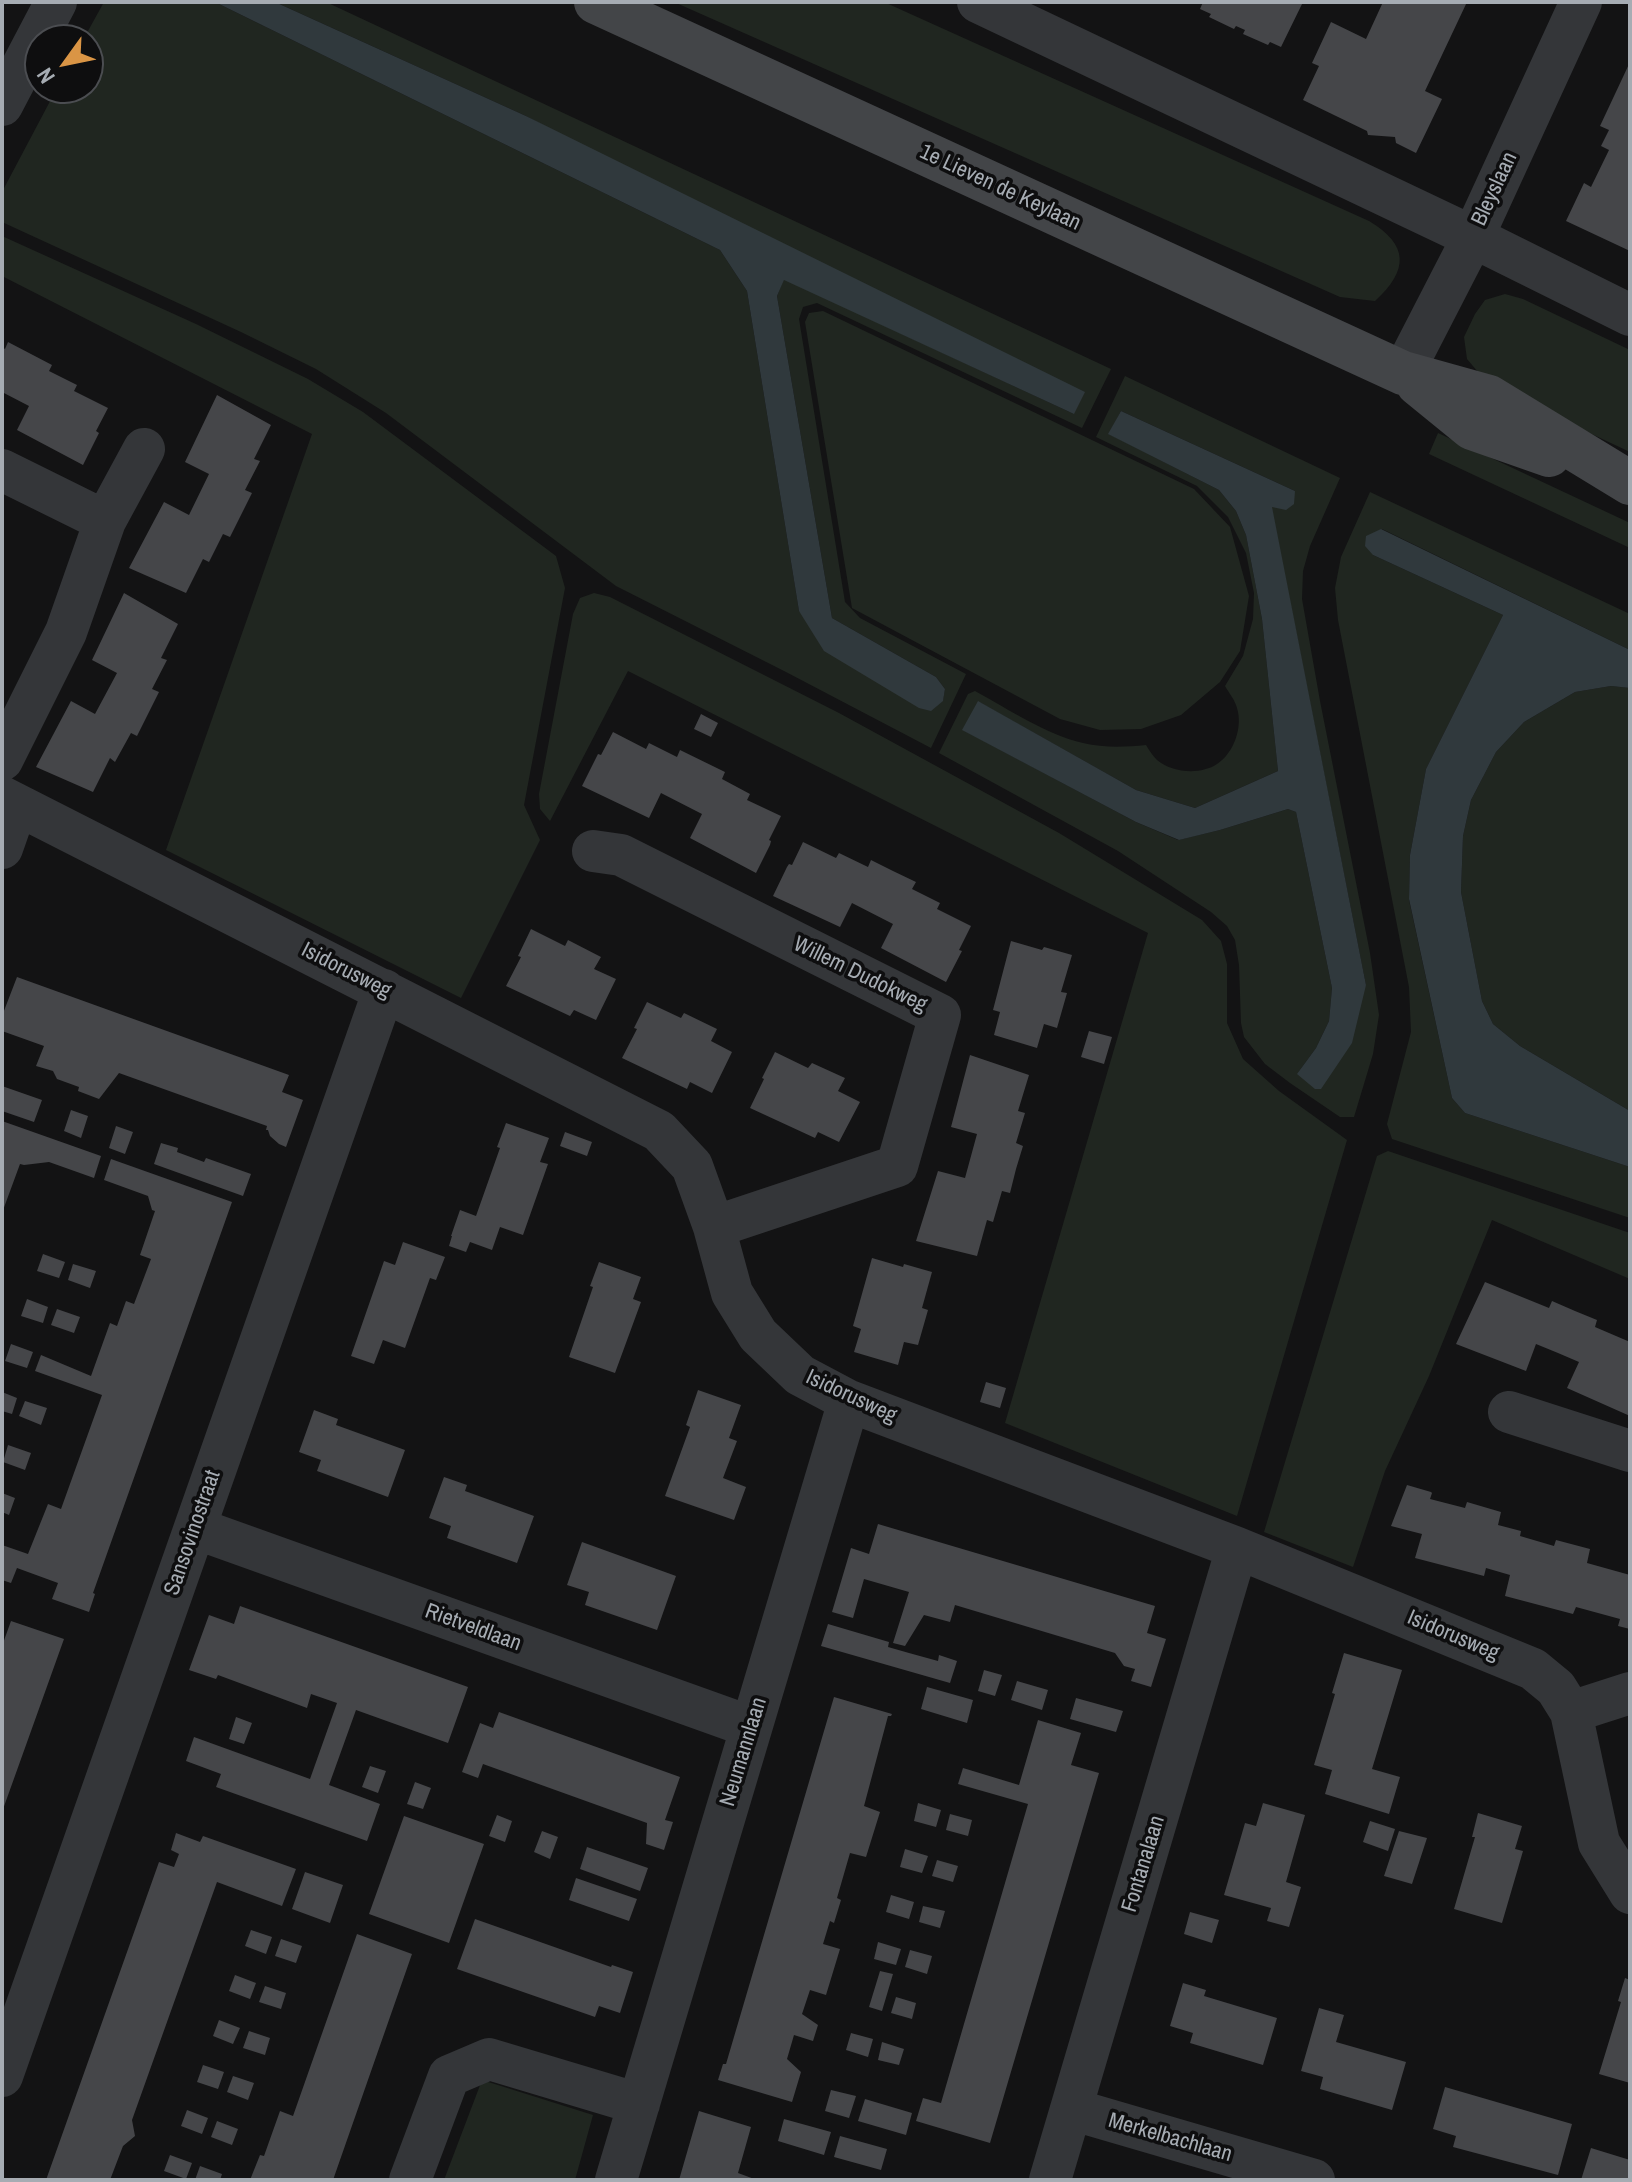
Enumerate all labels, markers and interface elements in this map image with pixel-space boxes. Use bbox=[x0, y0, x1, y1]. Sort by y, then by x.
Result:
north arrow bbox=[24, 24, 104, 104]
text: N bbox=[29, 62, 62, 90]
street label: 1e Lieven de Keylaan bbox=[915, 139, 1085, 237]
street label: Bleyslaan bbox=[1467, 148, 1523, 230]
street label: Willem Dudokweg bbox=[789, 931, 931, 1019]
street label: Isidorusweg bbox=[297, 937, 395, 1005]
street label: Isidorusweg bbox=[801, 1364, 901, 1430]
street label: Sansovinostraat bbox=[159, 1467, 227, 1599]
street label: Rietveldlaan bbox=[421, 1598, 525, 1658]
street label: Isidorusweg bbox=[1403, 1605, 1503, 1667]
street label: Neumannlaan bbox=[715, 1694, 773, 1810]
street label: Fontanalaan bbox=[1117, 1813, 1171, 1915]
street label: Merkelbachlaan bbox=[1105, 2108, 1235, 2168]

